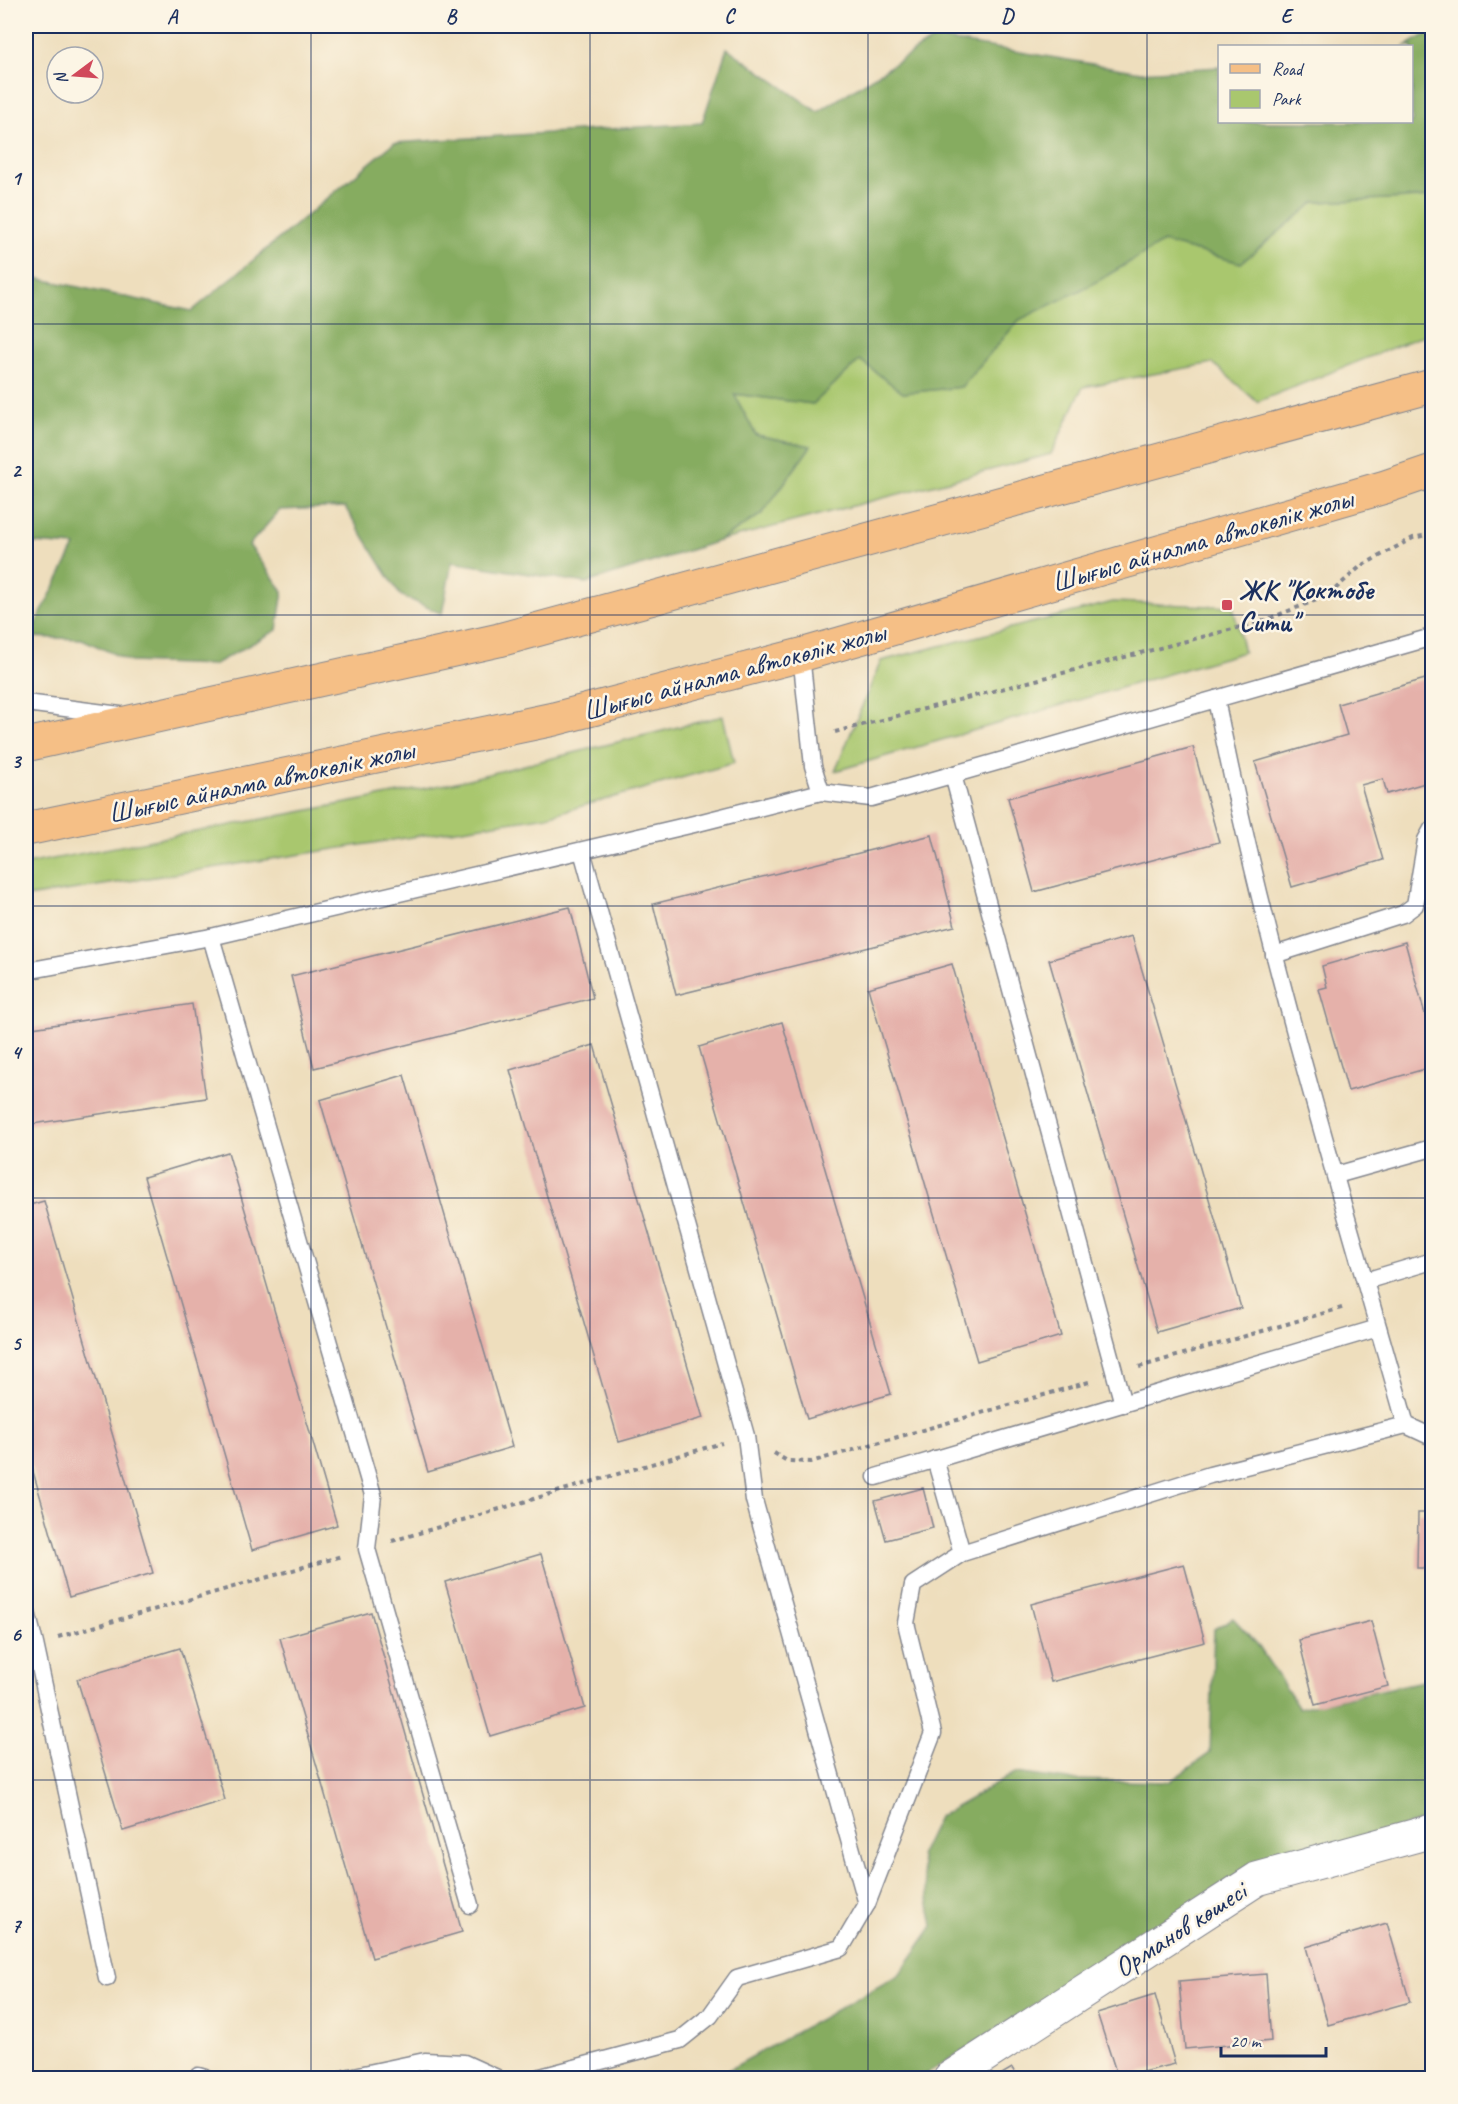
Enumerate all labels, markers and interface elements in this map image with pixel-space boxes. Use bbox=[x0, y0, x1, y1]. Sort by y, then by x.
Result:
text: A bbox=[167, 4, 179, 29]
text: B bbox=[446, 4, 458, 29]
text: C bbox=[724, 4, 736, 29]
text: D bbox=[1001, 4, 1015, 29]
text: E bbox=[1281, 4, 1295, 29]
north arrow bbox=[45, 45, 105, 105]
legend bbox=[1218, 45, 1413, 123]
text: Road bbox=[1272, 58, 1305, 80]
text: N bbox=[50, 68, 73, 86]
text: Park bbox=[1272, 88, 1302, 110]
text: 1 bbox=[12, 166, 23, 191]
text: 2 bbox=[12, 458, 23, 483]
street label: Шығыс айналма автокөлік жолы bbox=[1047, 480, 1359, 600]
place label: ЖК "Коктобе Сити" bbox=[1239, 572, 1376, 639]
marker: ЖК "Коктобе Сити" bbox=[1220, 598, 1234, 612]
street label: Шығыс айналма автокөлік жолы bbox=[579, 613, 891, 728]
street label: Шығыс айналма автокөлік жолы bbox=[105, 731, 419, 831]
text: 3 bbox=[12, 749, 23, 774]
text: 4 bbox=[12, 1040, 24, 1065]
text: 5 bbox=[12, 1331, 23, 1356]
text: 6 bbox=[11, 1622, 22, 1647]
street label: Орманов көшесі bbox=[1107, 1871, 1256, 1985]
text: 7 bbox=[12, 1913, 23, 1938]
scale bar bbox=[1221, 2020, 1326, 2058]
text: 20 m bbox=[1230, 2030, 1263, 2052]

